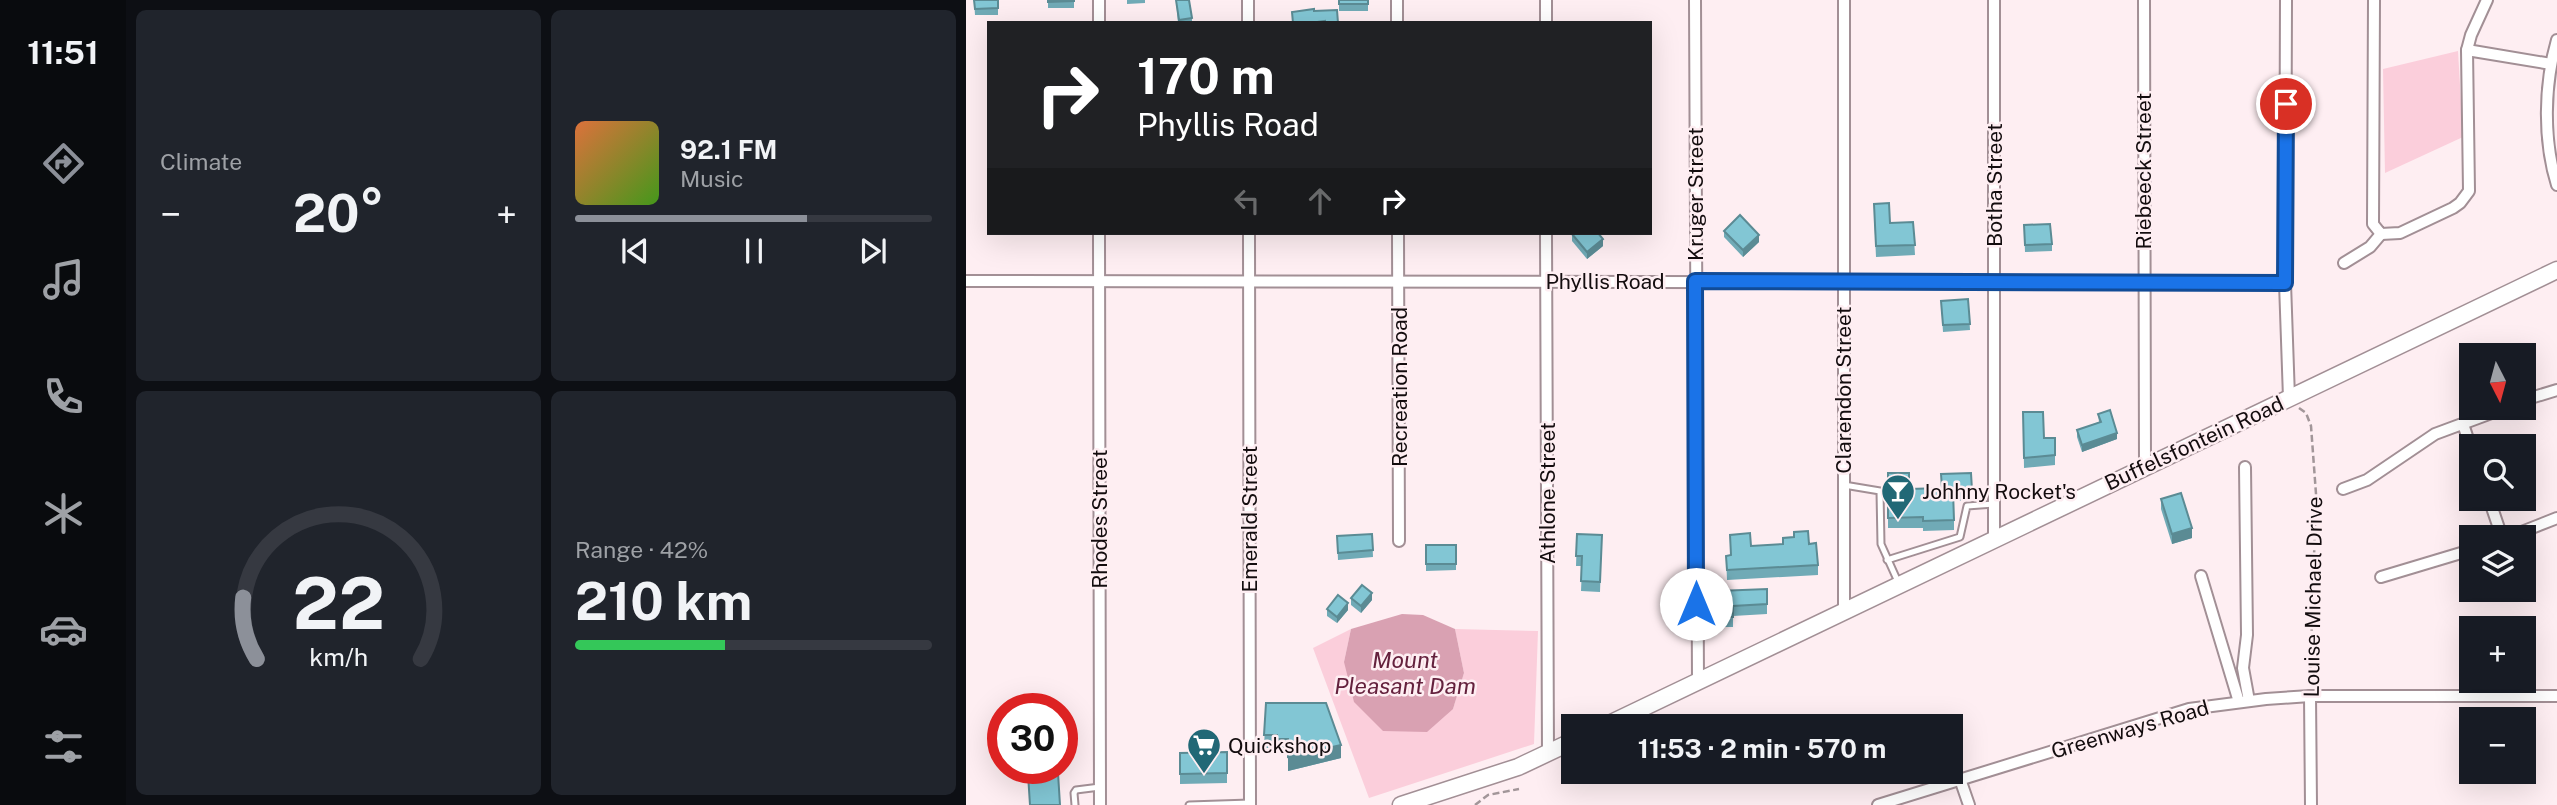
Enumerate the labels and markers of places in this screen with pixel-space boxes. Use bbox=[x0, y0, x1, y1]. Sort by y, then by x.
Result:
pin bbox=[2256, 74, 2316, 134]
bar icon: Johhny Rocket's bbox=[1879, 472, 1917, 521]
place label: Johhny Rocket's bbox=[1922, 479, 2076, 504]
supermarket icon: Quickshop bbox=[1185, 726, 1223, 775]
place label: Quickshop bbox=[1228, 733, 1331, 758]

